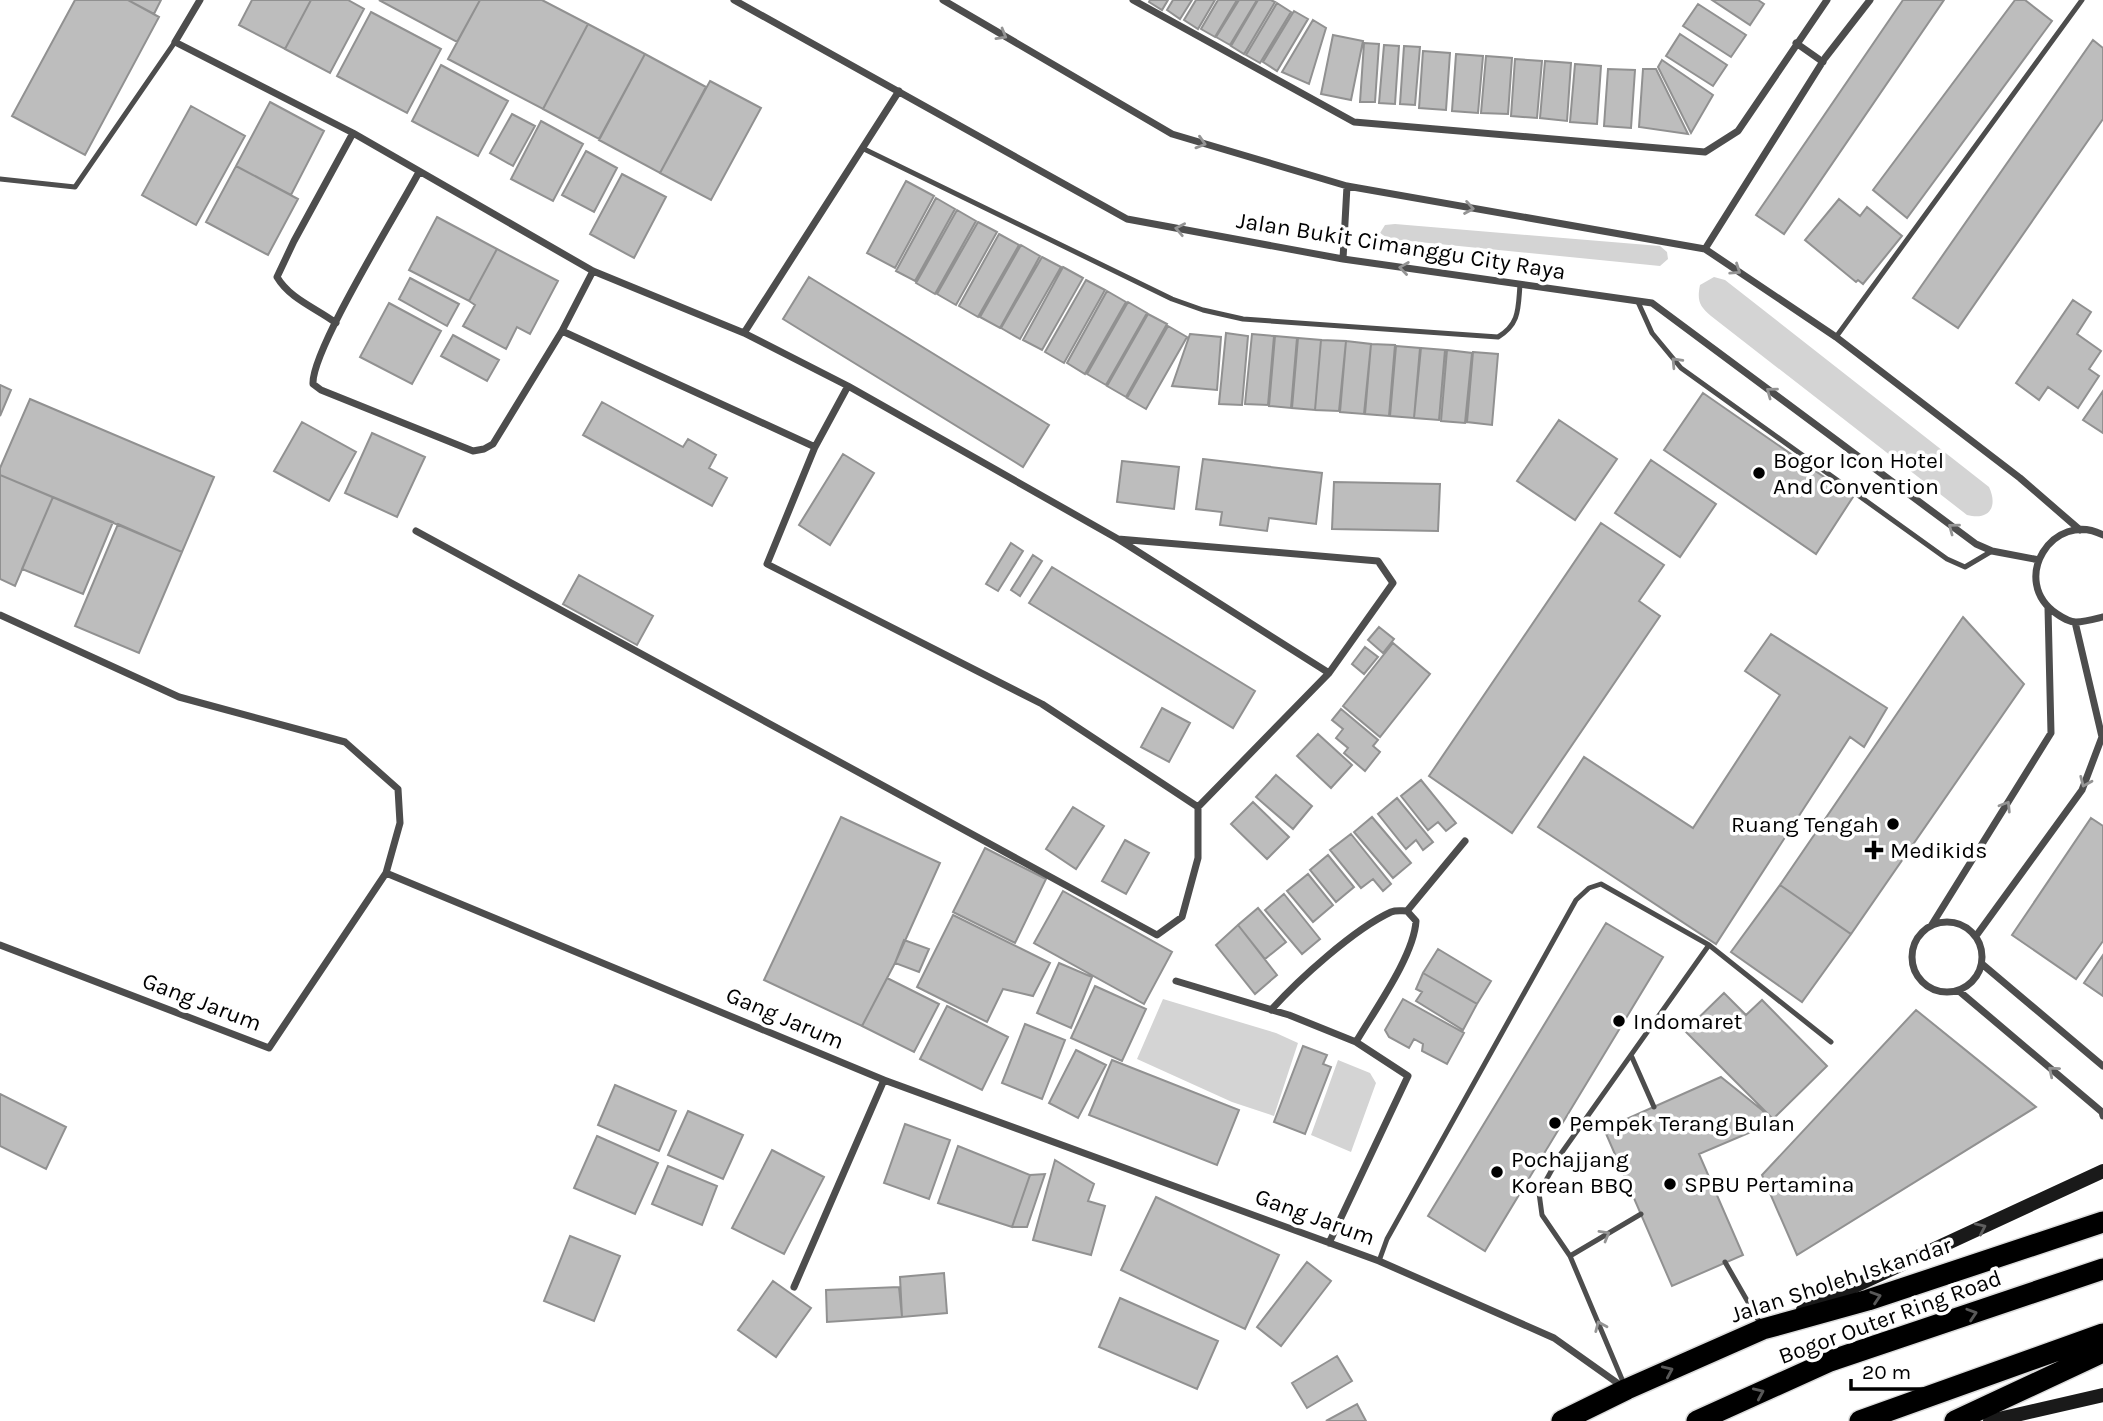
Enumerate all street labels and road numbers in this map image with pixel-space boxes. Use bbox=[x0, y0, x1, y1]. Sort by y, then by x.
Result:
street label: Jalan Bukit Cimanggu City Raya bbox=[1235, 207, 1567, 285]
street label: Gang Jarum bbox=[139, 967, 265, 1037]
street label: Gang Jarum bbox=[722, 981, 848, 1055]
street label: Gang Jarum bbox=[1251, 1183, 1379, 1251]
street label: Jalan Sholeh Iskandar bbox=[1727, 1231, 1956, 1329]
street label: Bogor Outer Ring Road bbox=[1775, 1264, 2005, 1370]

